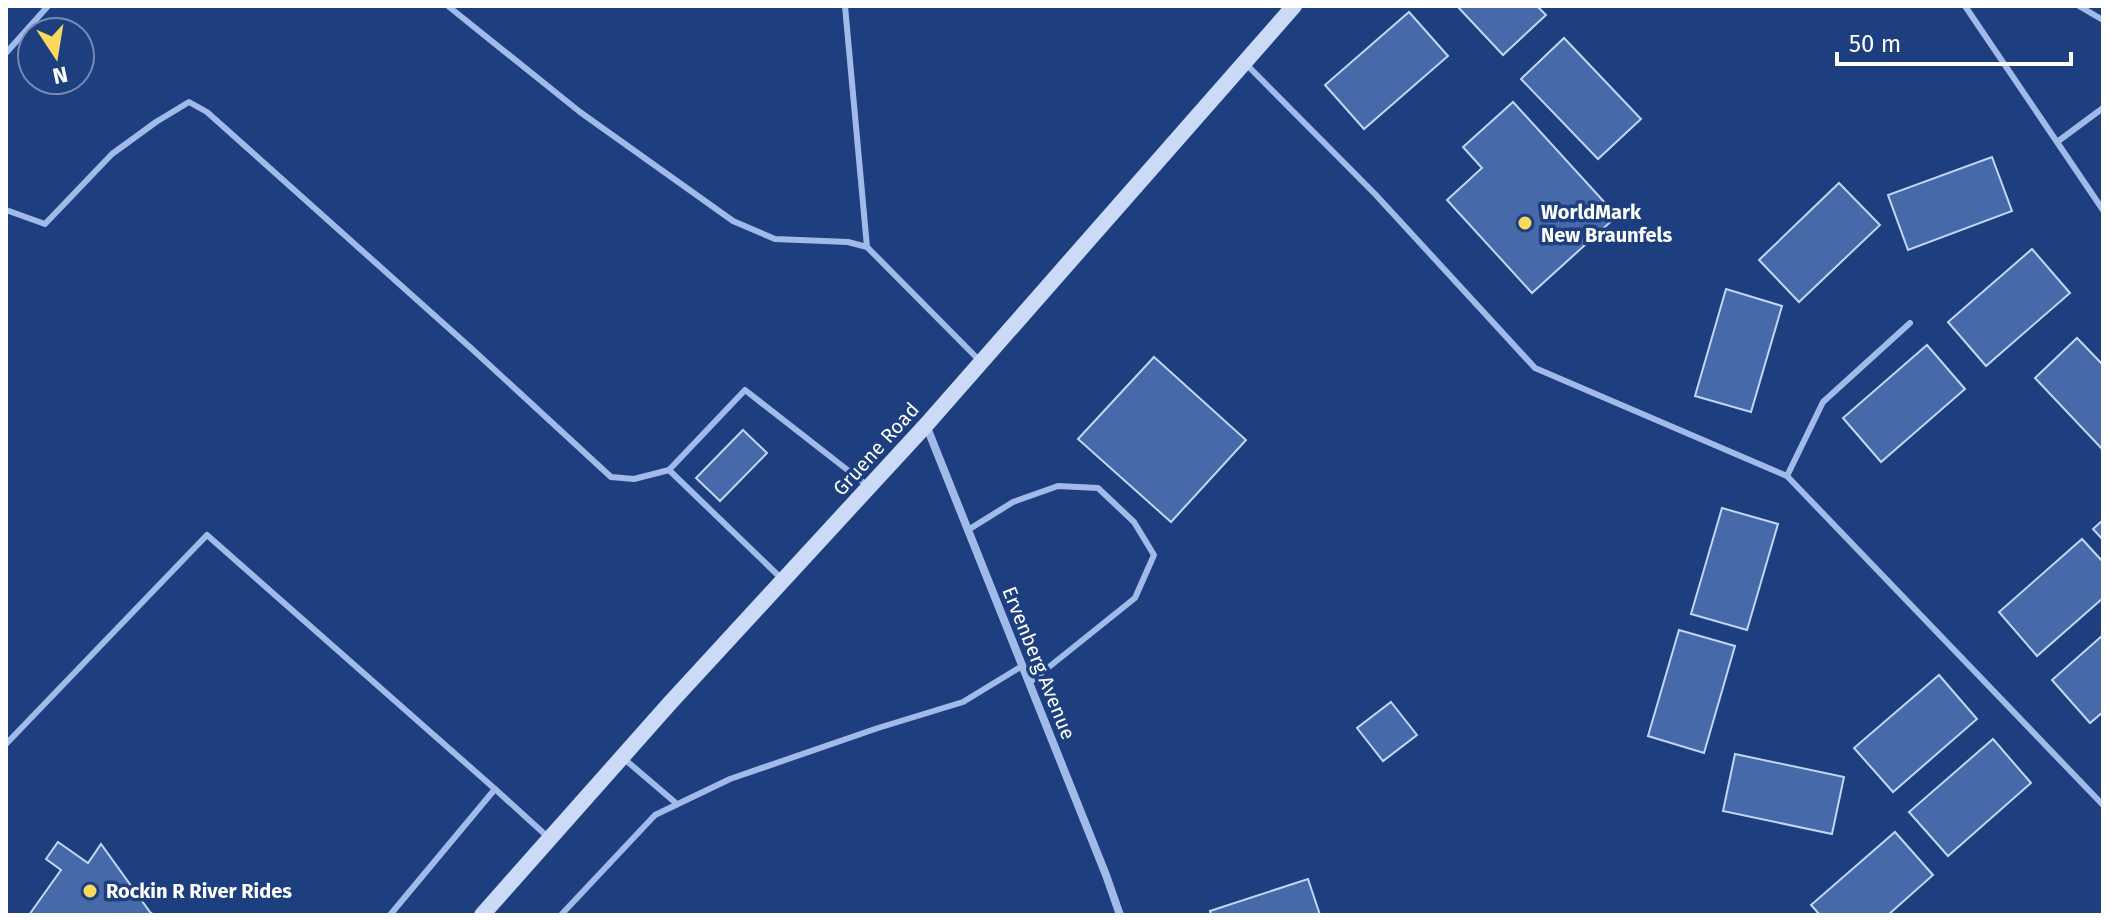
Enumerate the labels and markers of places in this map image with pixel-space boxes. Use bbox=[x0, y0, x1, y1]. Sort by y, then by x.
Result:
place label: WorldMark New Braunfels bbox=[1541, 200, 1673, 247]
marker: WorldMark New Braunfels bbox=[1516, 214, 1534, 232]
place label: Rockin R River Rides bbox=[106, 879, 292, 903]
marker: Rockin R River Rides bbox=[81, 882, 99, 900]

